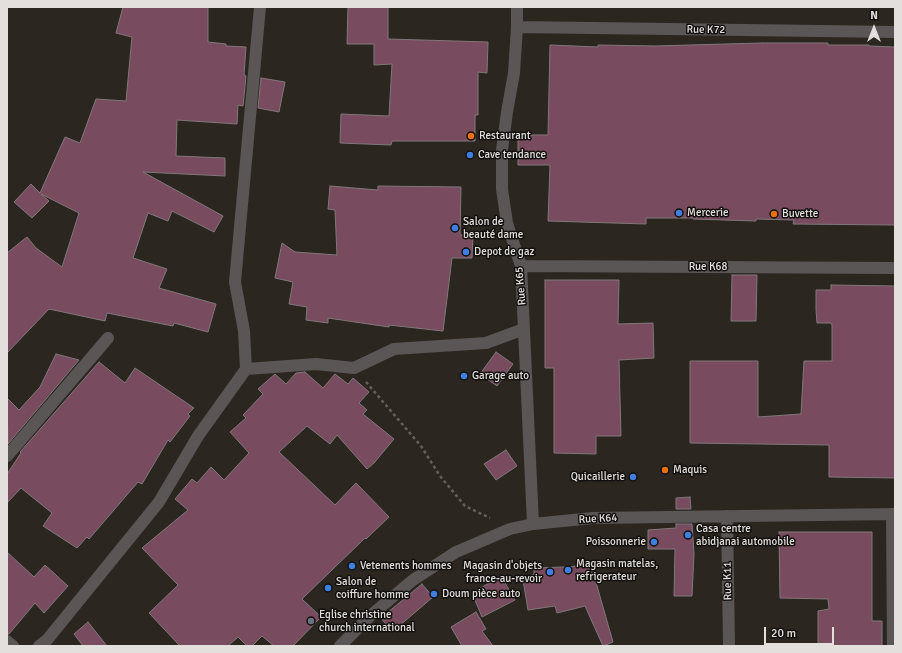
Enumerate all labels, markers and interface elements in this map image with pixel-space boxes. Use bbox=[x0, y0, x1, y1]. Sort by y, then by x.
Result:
north arrow bbox=[854, 8, 894, 48]
text: N bbox=[870, 9, 878, 22]
street label: Rue K72 bbox=[687, 23, 725, 37]
place label: Restaurant bbox=[479, 129, 531, 143]
marker: Restaurant bbox=[466, 131, 476, 141]
place label: Cave tendance bbox=[478, 148, 546, 162]
marker: Cave tendance bbox=[465, 150, 475, 160]
place label: Mercerie bbox=[687, 206, 729, 220]
place label: Buvette bbox=[782, 207, 818, 221]
marker: Mercerie bbox=[674, 208, 684, 218]
marker: Buvette bbox=[769, 209, 779, 219]
place label: Salon de beauté dame bbox=[463, 215, 523, 241]
marker: Salon de beauté dame bbox=[450, 223, 460, 233]
place label: Depot de gaz bbox=[474, 245, 534, 259]
marker: Depot de gaz bbox=[461, 247, 471, 257]
street label: Rue K68 bbox=[689, 260, 727, 274]
street label: Rue K65 bbox=[513, 266, 529, 306]
place label: Garage auto bbox=[472, 369, 529, 383]
marker: Garage auto bbox=[459, 371, 469, 381]
place label: Maquis bbox=[673, 463, 707, 477]
marker: Maquis bbox=[660, 465, 670, 475]
place label: Quicaillerie bbox=[571, 470, 625, 484]
marker: Quicaillerie bbox=[628, 472, 638, 482]
street label: Rue K64 bbox=[578, 511, 618, 527]
place label: Casa centre abidjanai automobile bbox=[696, 522, 795, 548]
marker: Casa centre abidjanai automobile bbox=[683, 530, 693, 540]
place label: Poissonnerie bbox=[586, 535, 646, 549]
marker: Poissonnerie bbox=[649, 537, 659, 547]
place label: Magasin matelas, refrigerateur bbox=[576, 557, 658, 583]
place label: Vetements hommes bbox=[360, 559, 451, 573]
place label: Magasin d'objets france-au-revoir bbox=[463, 559, 542, 585]
marker: Vetements hommes bbox=[347, 561, 357, 571]
street label: Rue K11 bbox=[721, 562, 735, 600]
marker: Magasin matelas, refrigerateur bbox=[563, 565, 573, 575]
marker: Magasin d'objets france-au-revoir bbox=[545, 567, 555, 577]
place label: Salon de coiffure homme bbox=[336, 575, 409, 601]
marker: Salon de coiffure homme bbox=[323, 583, 333, 593]
place label: Doum pièce auto bbox=[442, 587, 520, 601]
marker: Doum pièce auto bbox=[429, 589, 439, 599]
place label: Eglise christine church international bbox=[319, 608, 415, 634]
marker: Eglise christine church international bbox=[306, 616, 316, 626]
scale bar bbox=[766, 619, 836, 645]
text: 20 m bbox=[771, 626, 796, 641]

